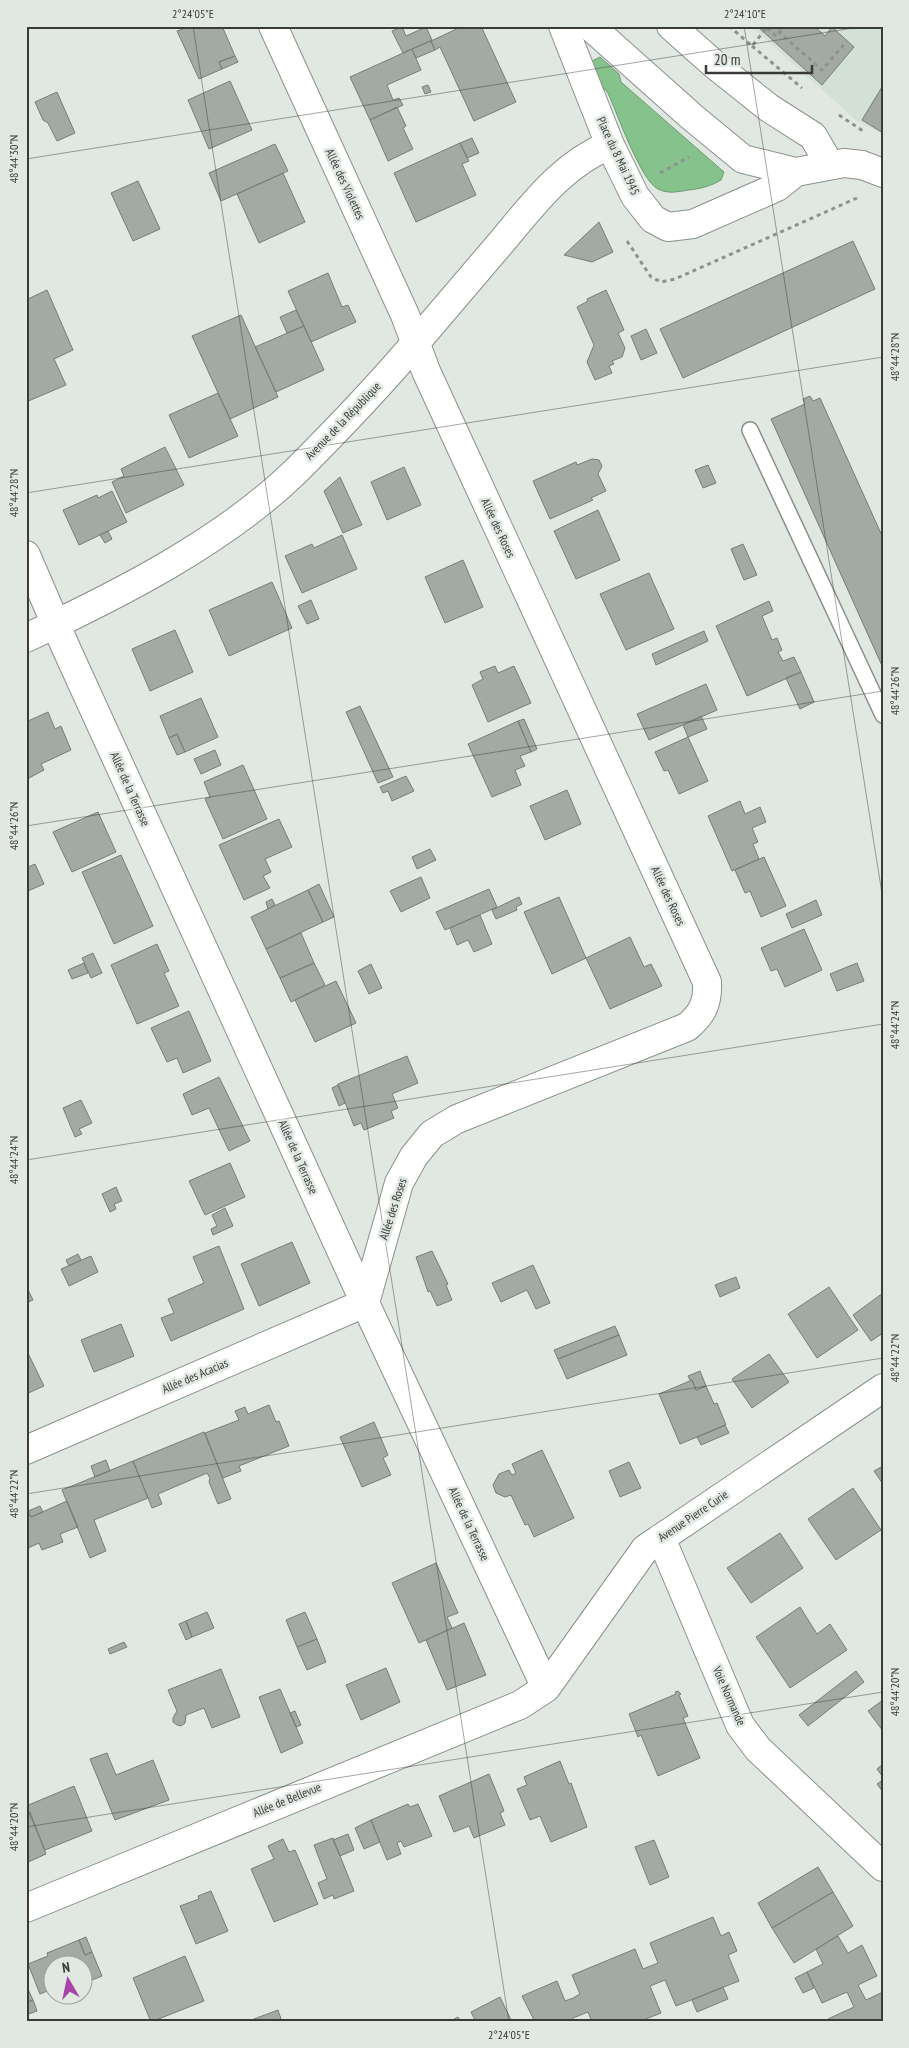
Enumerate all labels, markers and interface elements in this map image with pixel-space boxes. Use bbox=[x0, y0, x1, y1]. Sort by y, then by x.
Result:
text: 2°24'05"E bbox=[172, 6, 214, 21]
text: 2°24'10"E bbox=[724, 6, 766, 21]
scale bar bbox=[706, 42, 813, 74]
text: 20 m bbox=[714, 50, 740, 69]
street label: Place du 8 Mai 1945 bbox=[594, 114, 643, 197]
text: 48°44'30"N bbox=[6, 135, 21, 183]
street label: Allée des Violettes bbox=[322, 146, 368, 222]
text: 48°44'28"N bbox=[887, 333, 902, 381]
street label: Avenue de la République bbox=[302, 379, 384, 463]
text: 48°44'28"N bbox=[6, 469, 21, 517]
street label: Allée des Roses bbox=[478, 496, 519, 560]
text: 48°44'26"N bbox=[887, 667, 902, 715]
street label: Allée de la Terrasse bbox=[107, 749, 154, 828]
text: 48°44'26"N bbox=[6, 802, 21, 850]
street label: Allée des Roses bbox=[648, 864, 689, 928]
text: 48°44'24"N bbox=[887, 1001, 902, 1049]
street label: Allée de la Terrasse bbox=[275, 1117, 322, 1196]
text: 48°44'24"N bbox=[6, 1136, 21, 1184]
street label: Allée des Roses bbox=[376, 1176, 410, 1242]
text: 48°44'22"N bbox=[887, 1334, 902, 1382]
street label: Allée des Acacias bbox=[159, 1355, 230, 1396]
text: 48°44'22"N bbox=[6, 1470, 21, 1518]
street label: Allée de la Terrasse bbox=[446, 1485, 493, 1563]
street label: Avenue Pierre Curie bbox=[655, 1487, 731, 1545]
street label: Voie Normande bbox=[709, 1663, 749, 1728]
text: 48°44'20"N bbox=[887, 1668, 902, 1716]
street label: Allée de Bellevue bbox=[251, 1779, 323, 1820]
text: 48°44'20"N bbox=[6, 1803, 21, 1851]
north arrow bbox=[42, 1956, 92, 2006]
text: N bbox=[61, 1958, 71, 1977]
text: 2°24'05"E bbox=[488, 2027, 530, 2042]

